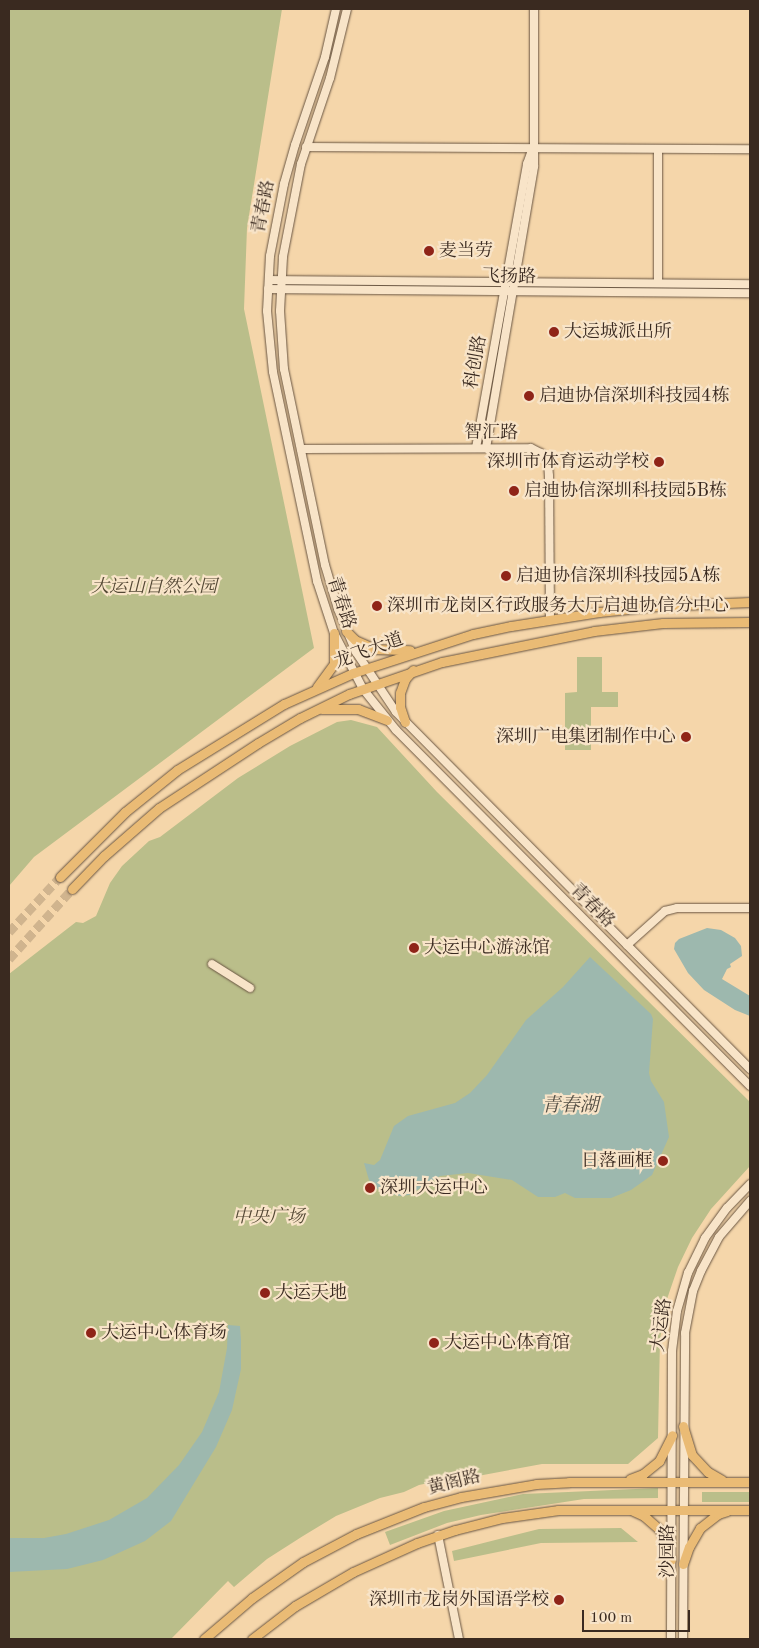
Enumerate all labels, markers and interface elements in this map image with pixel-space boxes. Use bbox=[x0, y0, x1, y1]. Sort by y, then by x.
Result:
street label: 青春路 bbox=[248, 178, 280, 236]
place label: 麦当劳 bbox=[439, 240, 493, 262]
marker: 麦当劳 bbox=[423, 245, 435, 257]
street label: 飞扬路 bbox=[482, 266, 536, 288]
place label: 大运城派出所 bbox=[564, 321, 672, 343]
marker: 大运城派出所 bbox=[548, 326, 560, 338]
street label: 科创路 bbox=[461, 334, 491, 390]
place label: 启迪协信深圳科技园4栋 bbox=[539, 385, 729, 407]
marker: 启迪协信深圳科技园4栋 bbox=[523, 390, 535, 402]
street label: 智汇路 bbox=[464, 422, 518, 444]
place label: 深圳市体育运动学校 bbox=[487, 451, 649, 473]
marker: 深圳市体育运动学校 bbox=[653, 456, 665, 468]
place label: 启迪协信深圳科技园5B栋 bbox=[524, 480, 727, 502]
marker: 启迪协信深圳科技园5B栋 bbox=[508, 485, 520, 497]
place label: 启迪协信深圳科技园5A栋 bbox=[516, 565, 720, 587]
marker: 启迪协信深圳科技园5A栋 bbox=[500, 570, 512, 582]
street label: 青春路 bbox=[322, 574, 360, 632]
park label: 大运山自然公园 bbox=[91, 576, 217, 598]
place label: 深圳市龙岗区行政服务大厅启迪协信分中心 bbox=[387, 595, 729, 617]
marker: 深圳市龙岗区行政服务大厅启迪协信分中心 bbox=[371, 600, 383, 612]
street label: 龙飞大道 bbox=[331, 629, 407, 673]
place label: 深圳广电集团制作中心 bbox=[496, 726, 676, 748]
marker: 深圳广电集团制作中心 bbox=[680, 731, 692, 743]
street label: 青春路 bbox=[565, 879, 619, 933]
place label: 大运中心游泳馆 bbox=[424, 937, 550, 959]
marker: 大运中心游泳馆 bbox=[408, 942, 420, 954]
water label: 青春湖 bbox=[542, 1096, 598, 1118]
place label: 日落画框 bbox=[581, 1150, 653, 1172]
marker: 日落画框 bbox=[657, 1155, 669, 1167]
place label: 深圳大运中心 bbox=[380, 1177, 488, 1199]
marker: 深圳大运中心 bbox=[364, 1182, 376, 1194]
park label: 中央广场 bbox=[233, 1206, 305, 1228]
place label: 大运天地 bbox=[275, 1282, 347, 1304]
marker: 大运天地 bbox=[259, 1287, 271, 1299]
street label: 大运路 bbox=[648, 1297, 676, 1353]
place label: 大运中心体育场 bbox=[101, 1322, 227, 1344]
marker: 大运中心体育场 bbox=[85, 1327, 97, 1339]
place label: 大运中心体育馆 bbox=[444, 1332, 570, 1354]
marker: 大运中心体育馆 bbox=[428, 1337, 440, 1349]
street label: 黄阁路 bbox=[425, 1466, 483, 1500]
street label: 沙园路 bbox=[657, 1524, 679, 1578]
place label: 深圳市龙岗外国语学校 bbox=[369, 1589, 549, 1611]
marker: 深圳市龙岗外国语学校 bbox=[553, 1594, 565, 1606]
scale bar bbox=[584, 1600, 692, 1632]
text: 100 m bbox=[590, 1611, 632, 1626]

